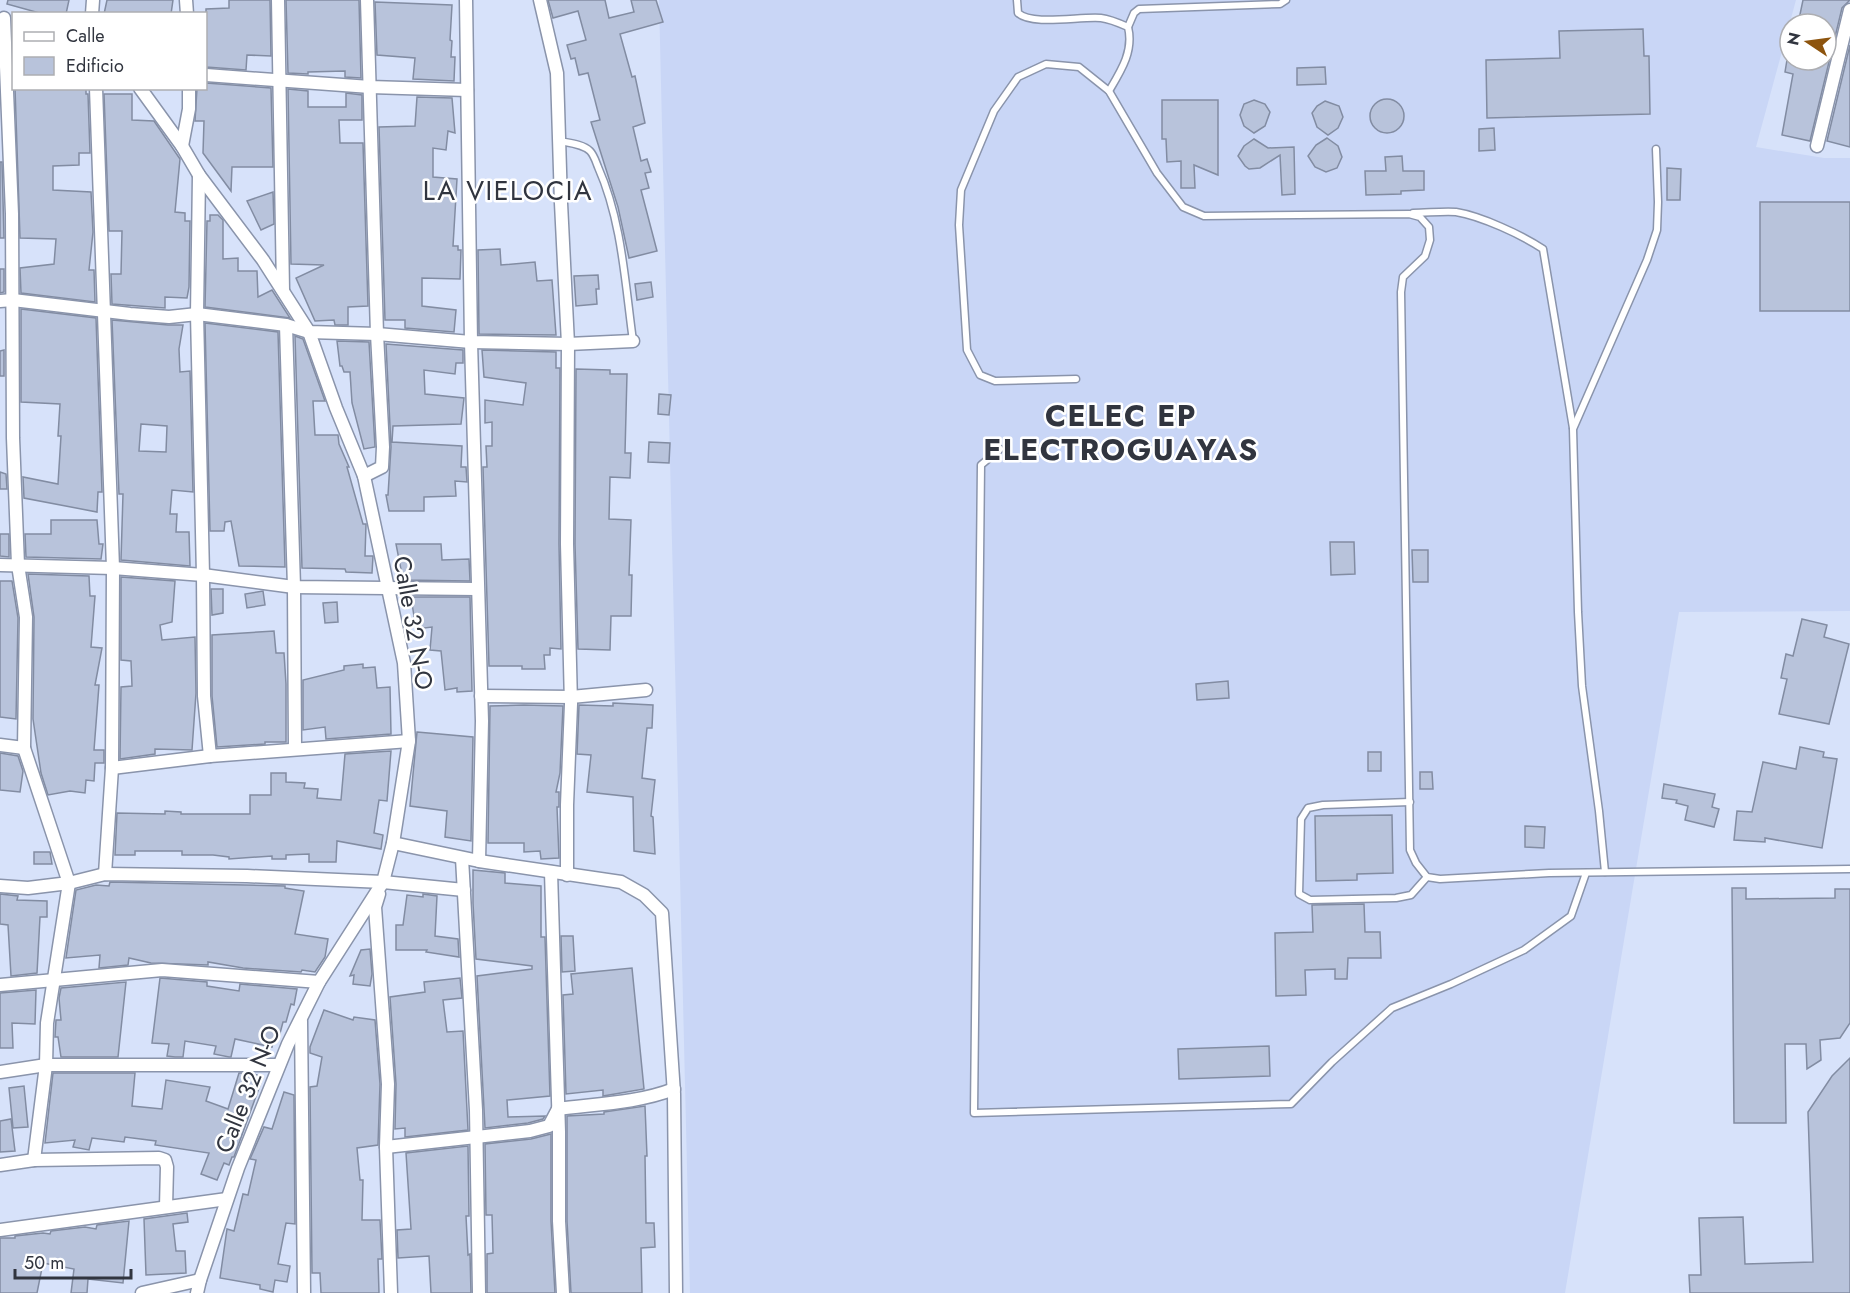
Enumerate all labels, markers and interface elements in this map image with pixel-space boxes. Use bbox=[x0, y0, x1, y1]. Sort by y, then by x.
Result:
legend bbox=[12, 12, 207, 90]
north arrow bbox=[1778, 12, 1838, 72]
text: Calle bbox=[66, 23, 105, 49]
text: N bbox=[1781, 30, 1807, 48]
text: Edificio bbox=[66, 53, 124, 79]
district label: LA VIELOCIA bbox=[423, 171, 593, 210]
district label: CELEC EP ELECTROGUAYAS bbox=[983, 394, 1259, 471]
street label: Calle 32 N-O bbox=[385, 553, 442, 693]
street label: Calle 32 N-O bbox=[206, 1020, 289, 1158]
scale bar bbox=[15, 1242, 130, 1280]
text: 50 m bbox=[24, 1250, 64, 1276]

